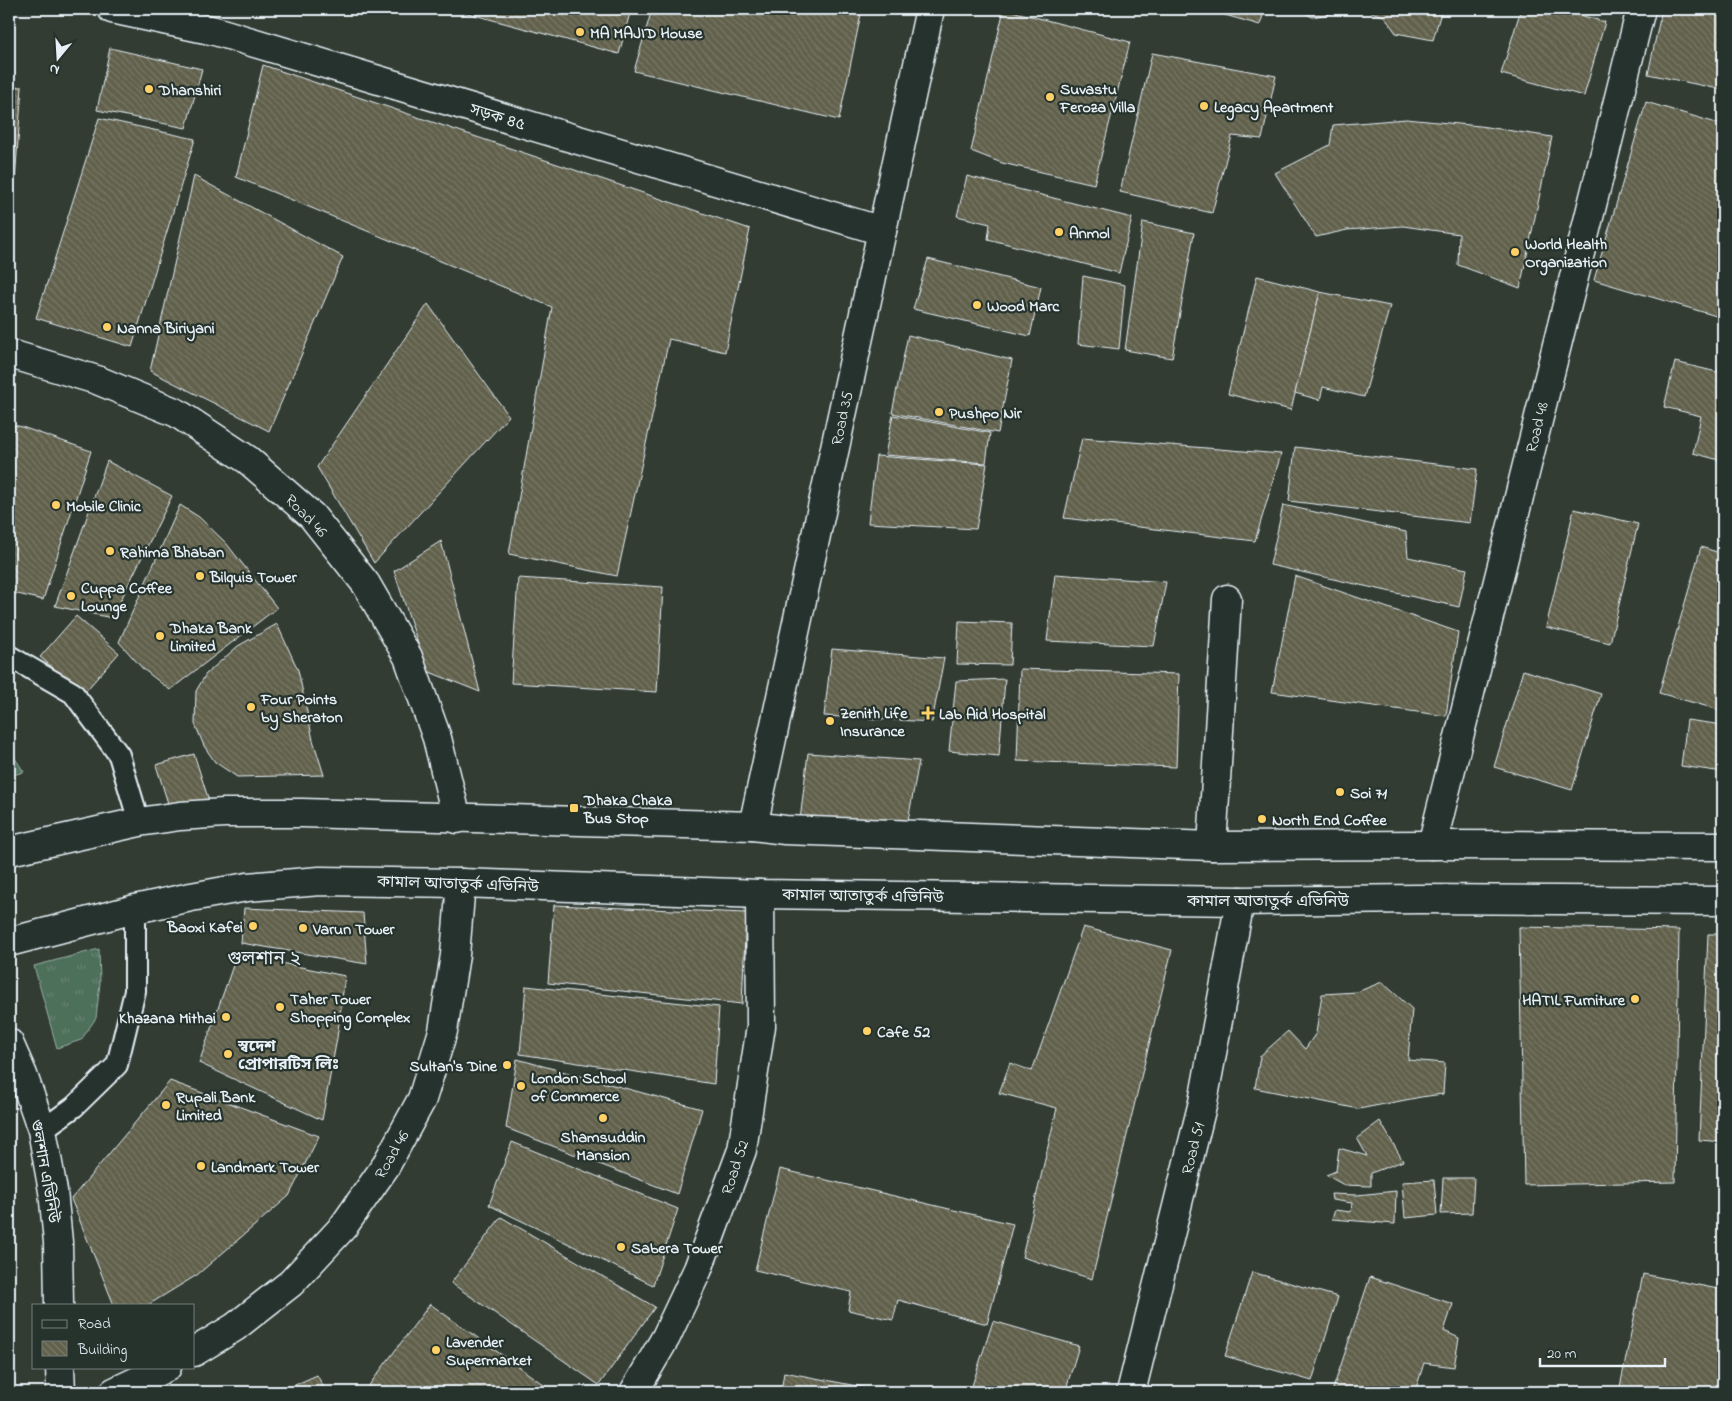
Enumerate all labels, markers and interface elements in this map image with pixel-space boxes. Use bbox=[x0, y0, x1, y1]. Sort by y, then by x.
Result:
place label: MA MAJID House bbox=[590, 22, 703, 46]
marker: MA MAJID House bbox=[574, 26, 586, 38]
north arrow bbox=[32, 32, 82, 82]
text: N bbox=[47, 57, 62, 80]
place label: Suvastu Feroza Villa bbox=[1059, 78, 1136, 120]
place label: Dhanshiri bbox=[158, 79, 221, 103]
marker: Dhanshiri bbox=[143, 83, 155, 95]
marker: Suvastu Feroza Villa bbox=[1044, 91, 1056, 103]
place label: Legacy Apartment bbox=[1214, 96, 1334, 121]
street label: সড়ক ৪৫ bbox=[466, 98, 528, 138]
marker: Legacy Apartment bbox=[1198, 100, 1210, 112]
place label: Anmol bbox=[1069, 222, 1110, 246]
marker: Anmol bbox=[1053, 226, 1065, 238]
place label: World Health Organization bbox=[1525, 233, 1608, 276]
marker: World Health Organization bbox=[1509, 246, 1521, 258]
place label: Wood Marc bbox=[987, 295, 1060, 319]
marker: Wood Marc bbox=[971, 299, 983, 311]
place label: Nanna Biriyani bbox=[117, 317, 215, 342]
marker: Nanna Biriyani bbox=[101, 321, 113, 333]
street label: Road 35 bbox=[826, 389, 860, 448]
street label: Road 48 bbox=[1520, 400, 1556, 455]
place label: Pushpo Nir bbox=[949, 402, 1023, 426]
marker: Pushpo Nir bbox=[933, 406, 945, 418]
street label: Road 46 bbox=[279, 489, 332, 544]
place label: Mobile Clinic bbox=[66, 495, 142, 519]
marker: Mobile Clinic bbox=[50, 499, 62, 511]
place label: Rahima Bhaban bbox=[119, 541, 224, 565]
marker: Rahima Bhaban bbox=[104, 545, 116, 557]
place label: Bilquis Tower bbox=[209, 566, 298, 590]
marker: Bilquis Tower bbox=[194, 570, 206, 582]
place label: Cuppa Coffee Lounge bbox=[81, 577, 173, 620]
marker: Cuppa Coffee Lounge bbox=[65, 590, 77, 602]
place label: Dhaka Bank Limited bbox=[169, 617, 253, 659]
marker: Dhaka Bank Limited bbox=[154, 630, 166, 642]
place label: Four Points by Sheraton bbox=[260, 688, 343, 731]
marker: Four Points by Sheraton bbox=[245, 701, 257, 713]
place label: Zenith Life Insurance bbox=[840, 702, 908, 744]
place label: Lab Aid Hospital bbox=[939, 703, 1046, 727]
marker: Lab Aid Hospital bbox=[921, 706, 935, 720]
marker: Zenith Life Insurance bbox=[824, 715, 836, 727]
place label: Soi 71 bbox=[1350, 782, 1388, 806]
marker: Soi 71 bbox=[1334, 786, 1346, 798]
place label: Dhaka Chaka Bus Stop bbox=[583, 789, 673, 831]
marker: Dhaka Chaka Bus Stop bbox=[568, 802, 580, 814]
place label: North End Coffee bbox=[1272, 809, 1387, 833]
marker: North End Coffee bbox=[1256, 813, 1268, 825]
street label: কামাল আতাতুর্ক এভিনিউ bbox=[376, 870, 540, 900]
street label: কামাল আতাতুর্ক এভিনিউ bbox=[781, 884, 945, 910]
street label: কামাল আতাতুর্ক এভিনিউ bbox=[1186, 890, 1349, 914]
place label: Baoxi Kafei bbox=[166, 916, 243, 940]
place label: Varun Tower bbox=[312, 918, 396, 942]
marker: Baoxi Kafei bbox=[247, 920, 259, 932]
marker: Varun Tower bbox=[297, 922, 309, 934]
district label: গুলশান ২ bbox=[227, 946, 301, 973]
place label: Taher Tower Shopping Complex bbox=[290, 988, 410, 1031]
place label: HATIL Furniture bbox=[1522, 989, 1626, 1013]
marker: HATIL Furniture bbox=[1629, 993, 1641, 1005]
marker: Taher Tower Shopping Complex bbox=[274, 1001, 286, 1013]
place label: Khazana Mithai bbox=[119, 1007, 216, 1031]
marker: Khazana Mithai bbox=[220, 1011, 232, 1023]
place label: Cafe 52 bbox=[877, 1021, 930, 1045]
marker: Cafe 52 bbox=[861, 1025, 873, 1037]
place label: স্বদেশ প্রোপারটিস লিঃ bbox=[237, 1035, 339, 1077]
marker: স্বদেশ প্রোপারটিস লিঃ bbox=[222, 1048, 234, 1060]
place label: Sultan's Dine bbox=[410, 1055, 498, 1079]
marker: Sultan's Dine bbox=[501, 1059, 513, 1071]
place label: London School of Commerce bbox=[531, 1067, 626, 1109]
marker: London School of Commerce bbox=[515, 1080, 527, 1092]
place label: Rupali Bank Limited bbox=[175, 1086, 256, 1128]
marker: Rupali Bank Limited bbox=[160, 1099, 172, 1111]
marker: Shamsuddin Mansion bbox=[597, 1112, 609, 1124]
street label: গুলশান এভিনিউ bbox=[23, 1118, 65, 1226]
street label: Road 51 bbox=[1176, 1120, 1212, 1177]
street label: Road 46 bbox=[369, 1126, 416, 1184]
place label: Shamsuddin Mansion bbox=[561, 1126, 646, 1168]
street label: Road 52 bbox=[716, 1137, 756, 1198]
place label: Landmark Tower bbox=[211, 1156, 320, 1180]
marker: Landmark Tower bbox=[195, 1160, 207, 1172]
place label: Sabera Tower bbox=[631, 1237, 724, 1261]
marker: Sabera Tower bbox=[615, 1241, 627, 1253]
legend bbox=[32, 1304, 195, 1368]
text: Road bbox=[78, 1313, 111, 1335]
place label: Lavender Supermarket bbox=[446, 1331, 532, 1373]
scale bar bbox=[1540, 1336, 1664, 1368]
text: Building bbox=[77, 1339, 127, 1362]
text: 20 m bbox=[1547, 1343, 1577, 1365]
marker: Lavender Supermarket bbox=[430, 1344, 442, 1356]

